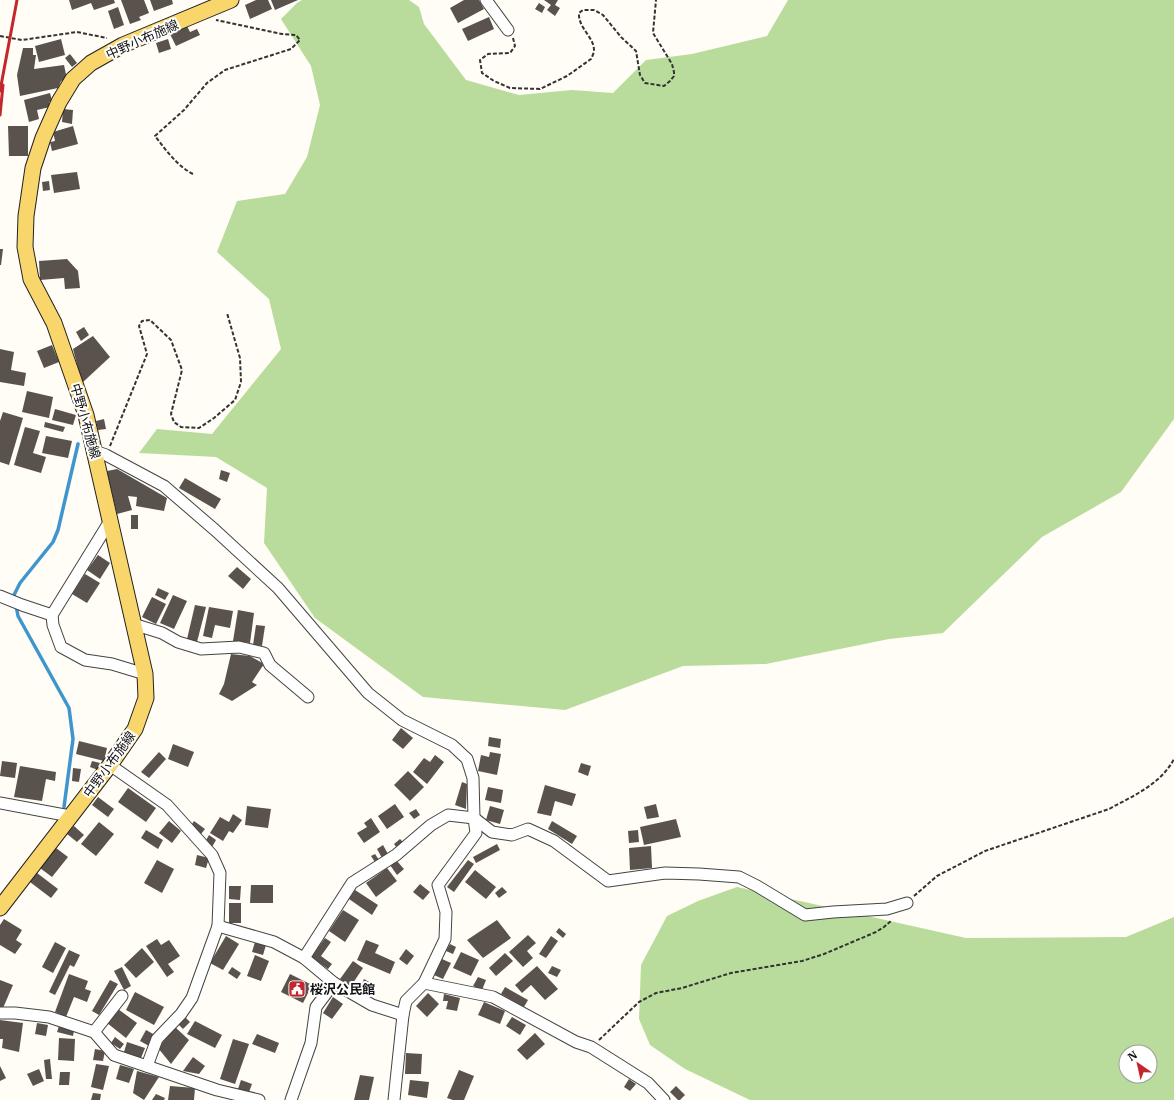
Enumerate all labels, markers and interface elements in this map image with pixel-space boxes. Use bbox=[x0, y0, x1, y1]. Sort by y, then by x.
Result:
street label: 中野小布施線 bbox=[103, 16, 181, 63]
street label: 中野小布施線 bbox=[67, 381, 104, 461]
street label: 中野小布施線 bbox=[80, 728, 139, 801]
public building icon: 桜沢公民館 bbox=[287, 979, 307, 999]
place label: 桜沢公民館 bbox=[310, 981, 375, 998]
north arrow bbox=[1118, 1044, 1158, 1084]
text: N bbox=[1125, 1047, 1140, 1064]

